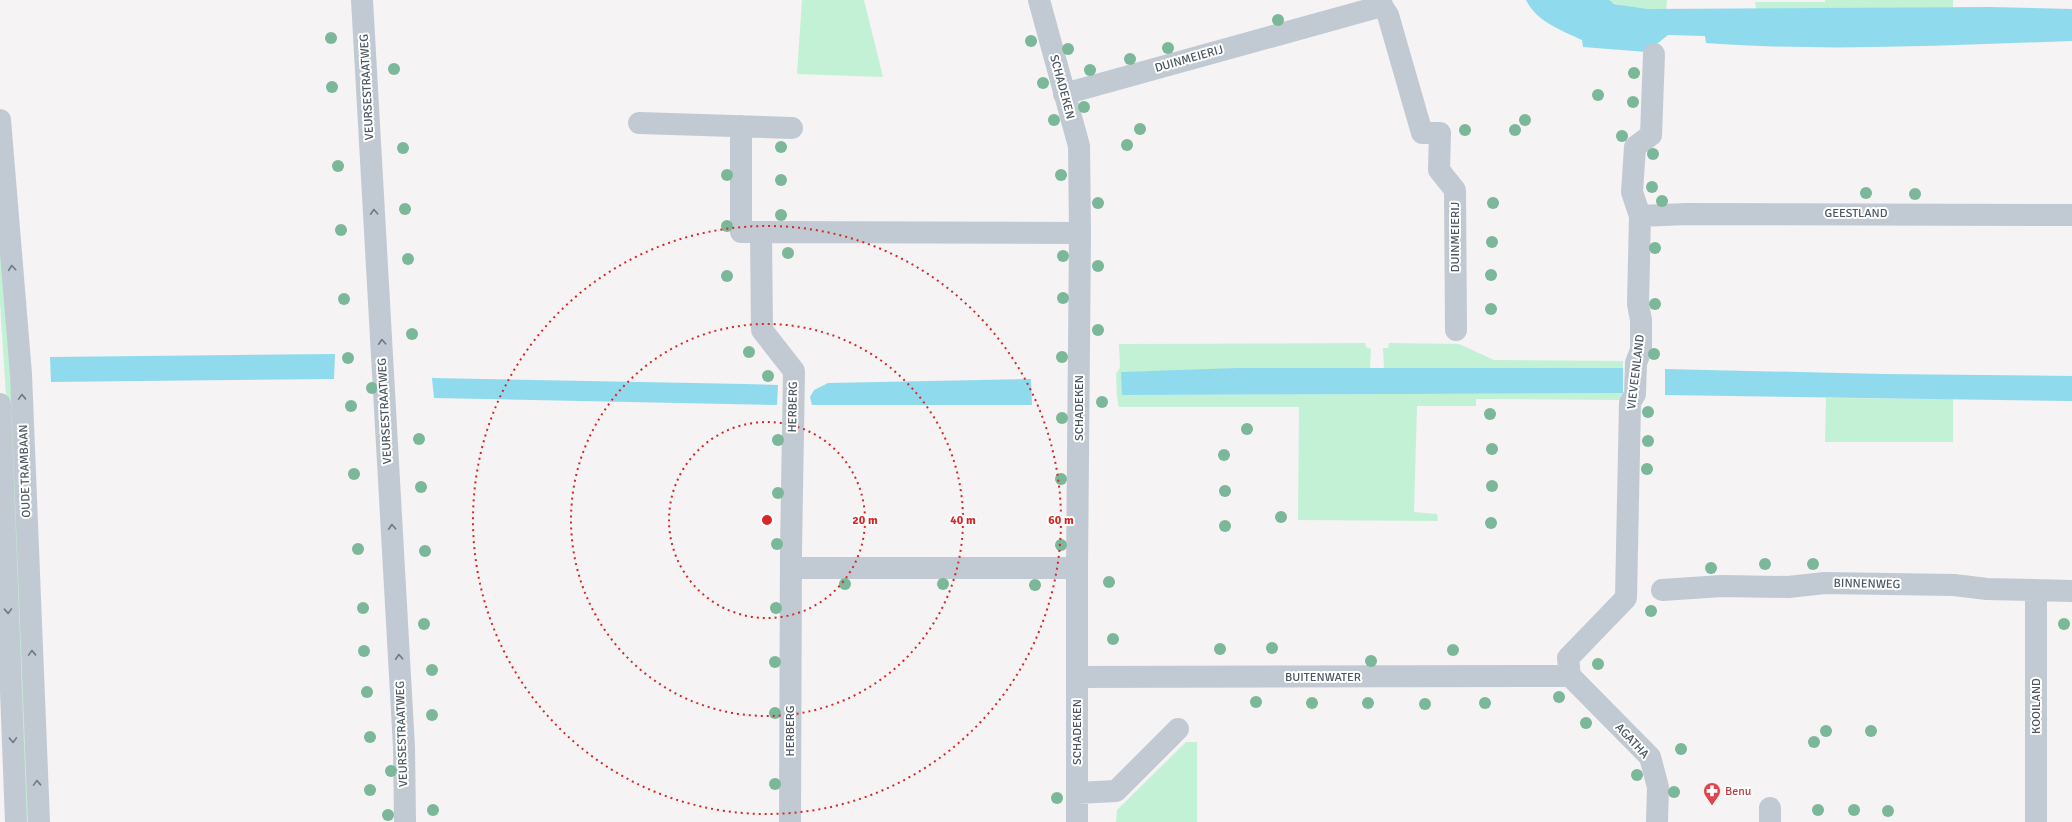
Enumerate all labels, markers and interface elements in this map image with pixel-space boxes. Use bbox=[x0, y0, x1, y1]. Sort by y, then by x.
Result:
street label: VEURSESTRAATWEG bbox=[357, 34, 377, 140]
street label: DUINMEIERIJ bbox=[1153, 42, 1225, 76]
street label: SCHADEKEN bbox=[1046, 53, 1078, 121]
street label: DUINMEIERIJ bbox=[1448, 202, 1463, 272]
street label: GEESTLAND bbox=[1825, 206, 1888, 221]
one-way arrow bbox=[370, 209, 378, 215]
one-way arrow bbox=[8, 265, 17, 271]
street label: VIEVEENLAND bbox=[1624, 334, 1648, 410]
one-way arrow bbox=[377, 339, 386, 345]
street label: VEURSESTRAATWEG bbox=[375, 358, 395, 464]
street label: SCHADEKEN bbox=[1072, 375, 1087, 441]
street label: HERBERG bbox=[785, 381, 801, 433]
one-way arrow bbox=[18, 394, 26, 400]
street label: OUDE TRAMBAAN bbox=[16, 424, 34, 518]
centre of rings bbox=[760, 513, 774, 527]
text: 20 m bbox=[852, 513, 878, 528]
text: 40 m bbox=[950, 513, 976, 528]
text: 60 m bbox=[1048, 513, 1074, 528]
one-way arrow bbox=[388, 524, 396, 530]
street label: BINNENWEG bbox=[1834, 576, 1900, 592]
one-way arrow bbox=[3, 608, 12, 614]
one-way arrow bbox=[28, 650, 36, 656]
one-way arrow bbox=[395, 654, 404, 660]
street label: BUITENWATER bbox=[1285, 670, 1361, 685]
street label: KOOILAND bbox=[2029, 678, 2044, 734]
street label: VEURSESTRAATWEG bbox=[393, 681, 411, 787]
street label: SCHADEKEN bbox=[1070, 699, 1085, 765]
street label: HERBERG bbox=[783, 706, 798, 756]
street label: AGATHA bbox=[1612, 720, 1653, 762]
one-way arrow bbox=[8, 737, 17, 743]
one-way arrow bbox=[33, 780, 42, 786]
pharmacy icon: Benu bbox=[1702, 781, 1722, 806]
place label: Benu bbox=[1725, 784, 1751, 799]

